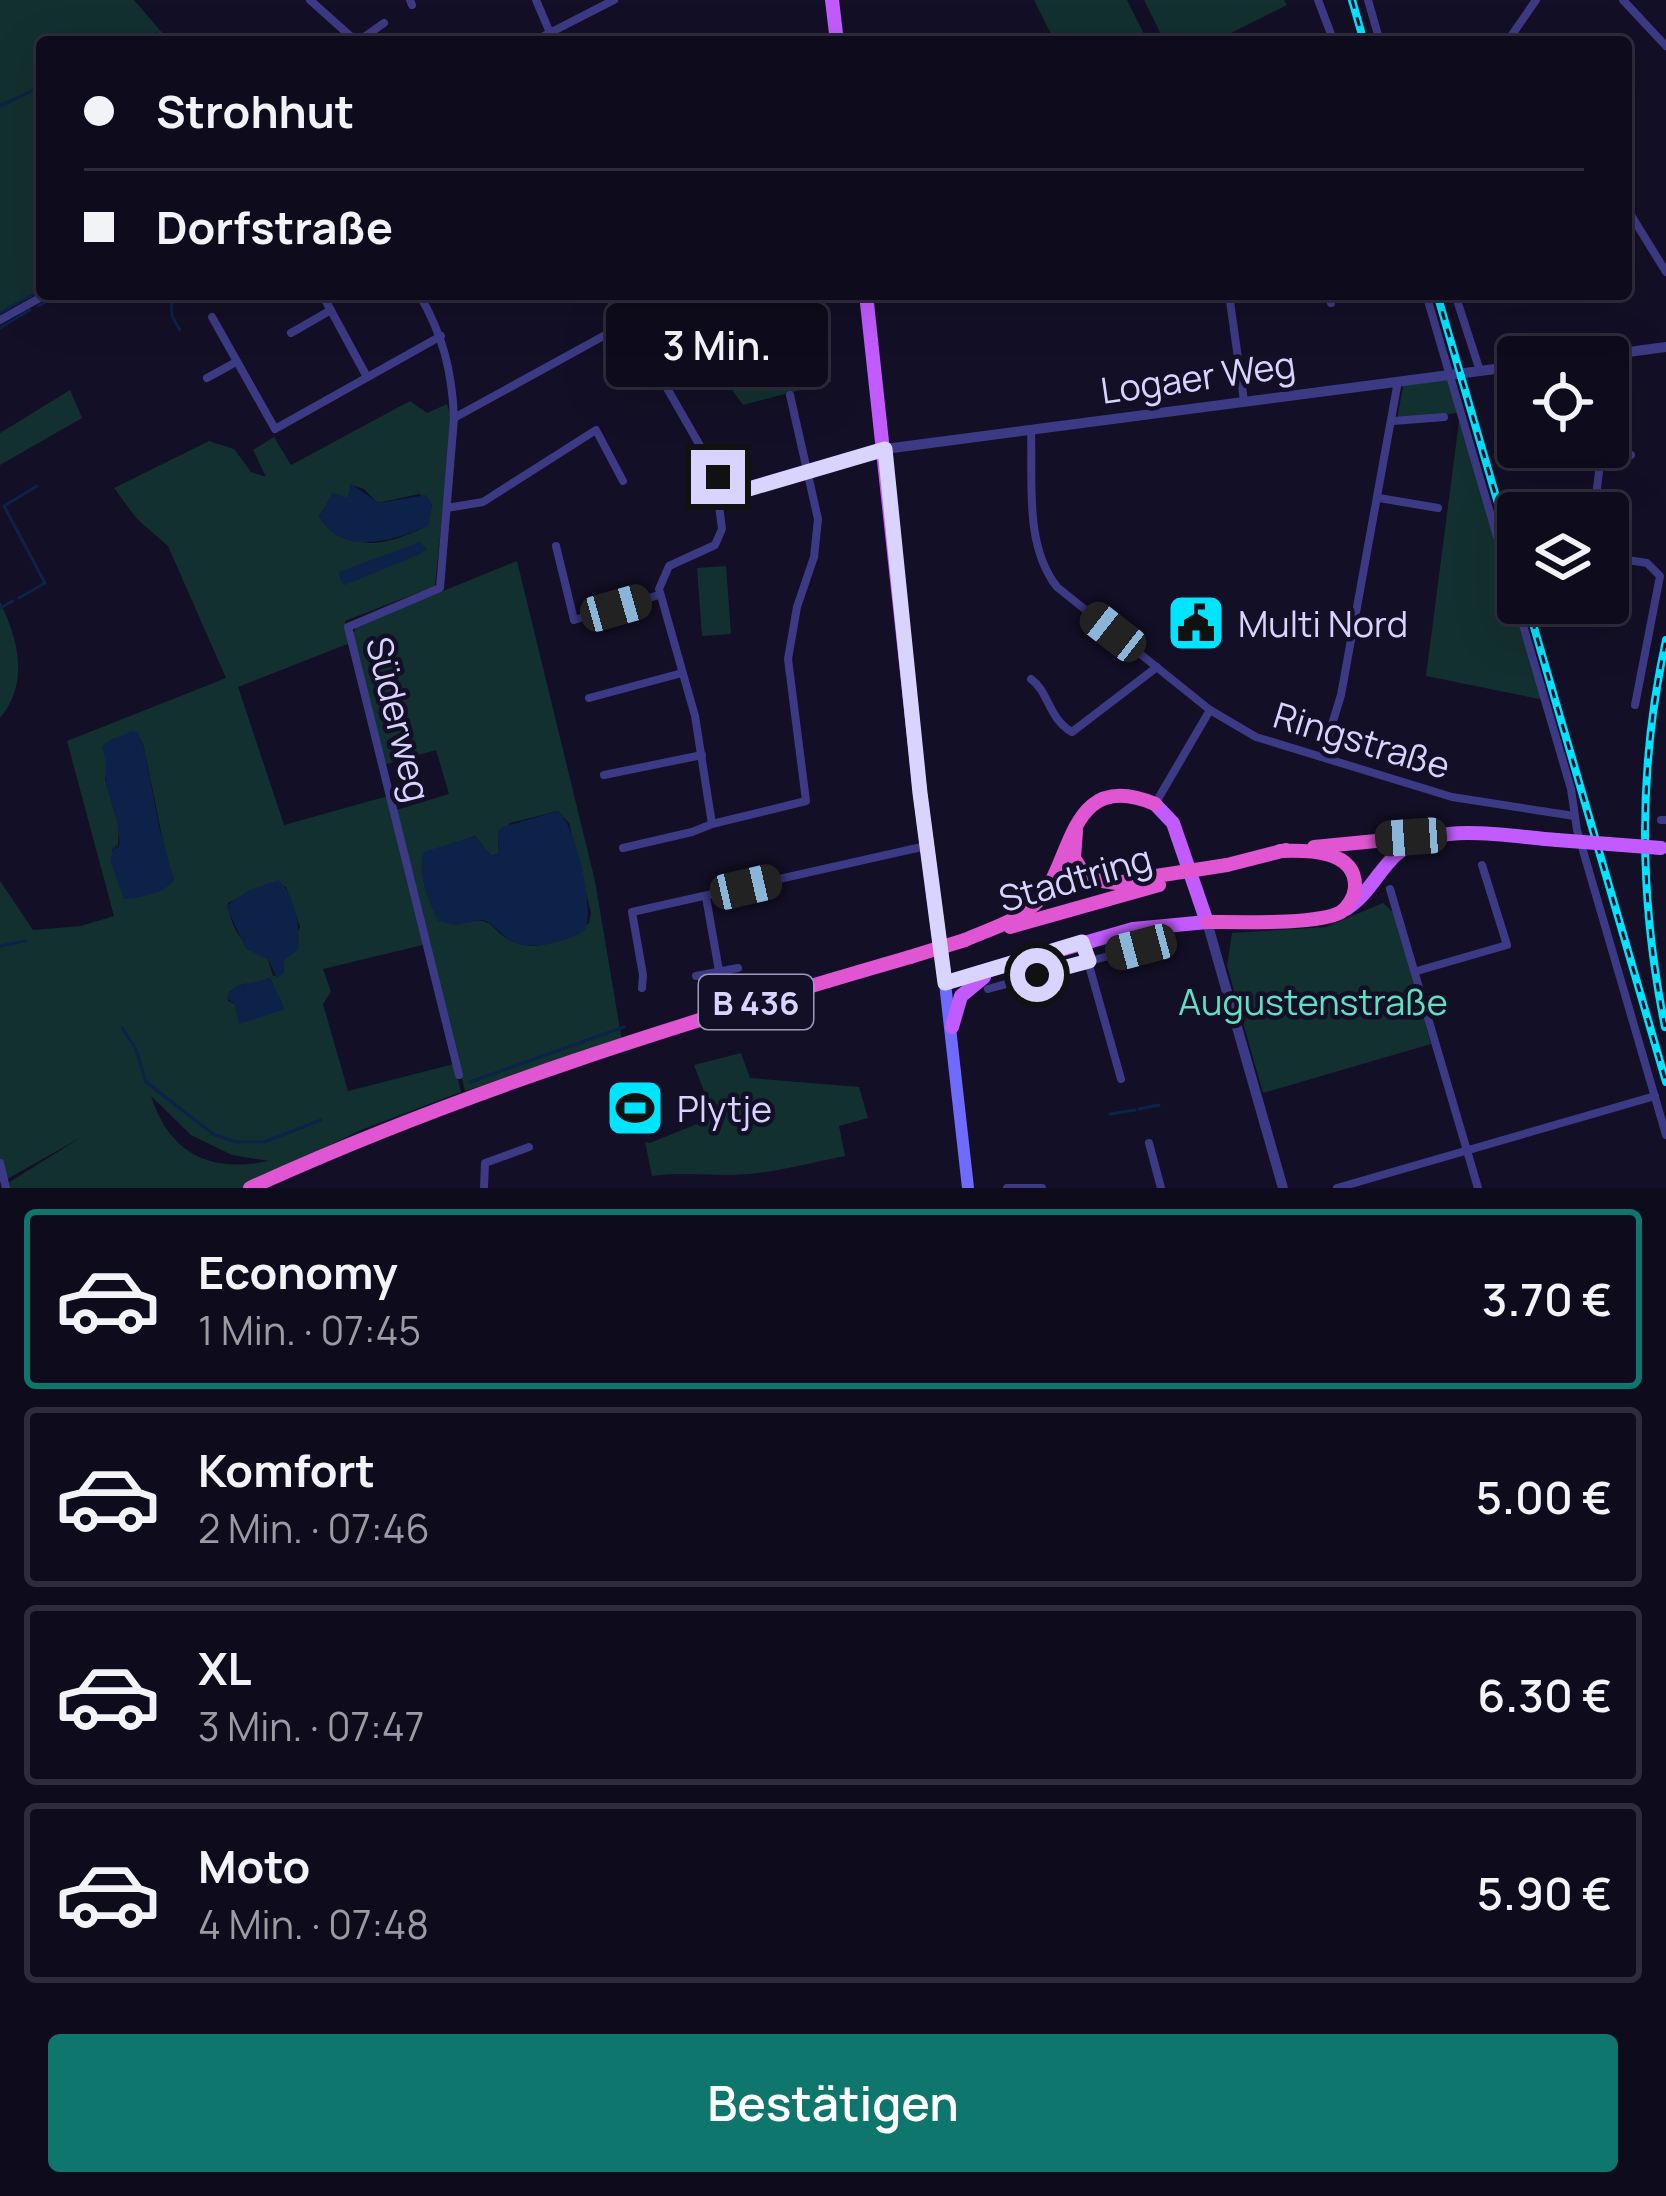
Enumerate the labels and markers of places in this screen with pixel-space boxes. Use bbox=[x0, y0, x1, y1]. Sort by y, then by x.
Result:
public building icon: Multi Nord bbox=[1165, 592, 1227, 654]
place label: Multi Nord bbox=[1238, 599, 1408, 648]
sports icon: Plytje bbox=[604, 1077, 666, 1139]
place label: Plytje bbox=[677, 1084, 772, 1133]

